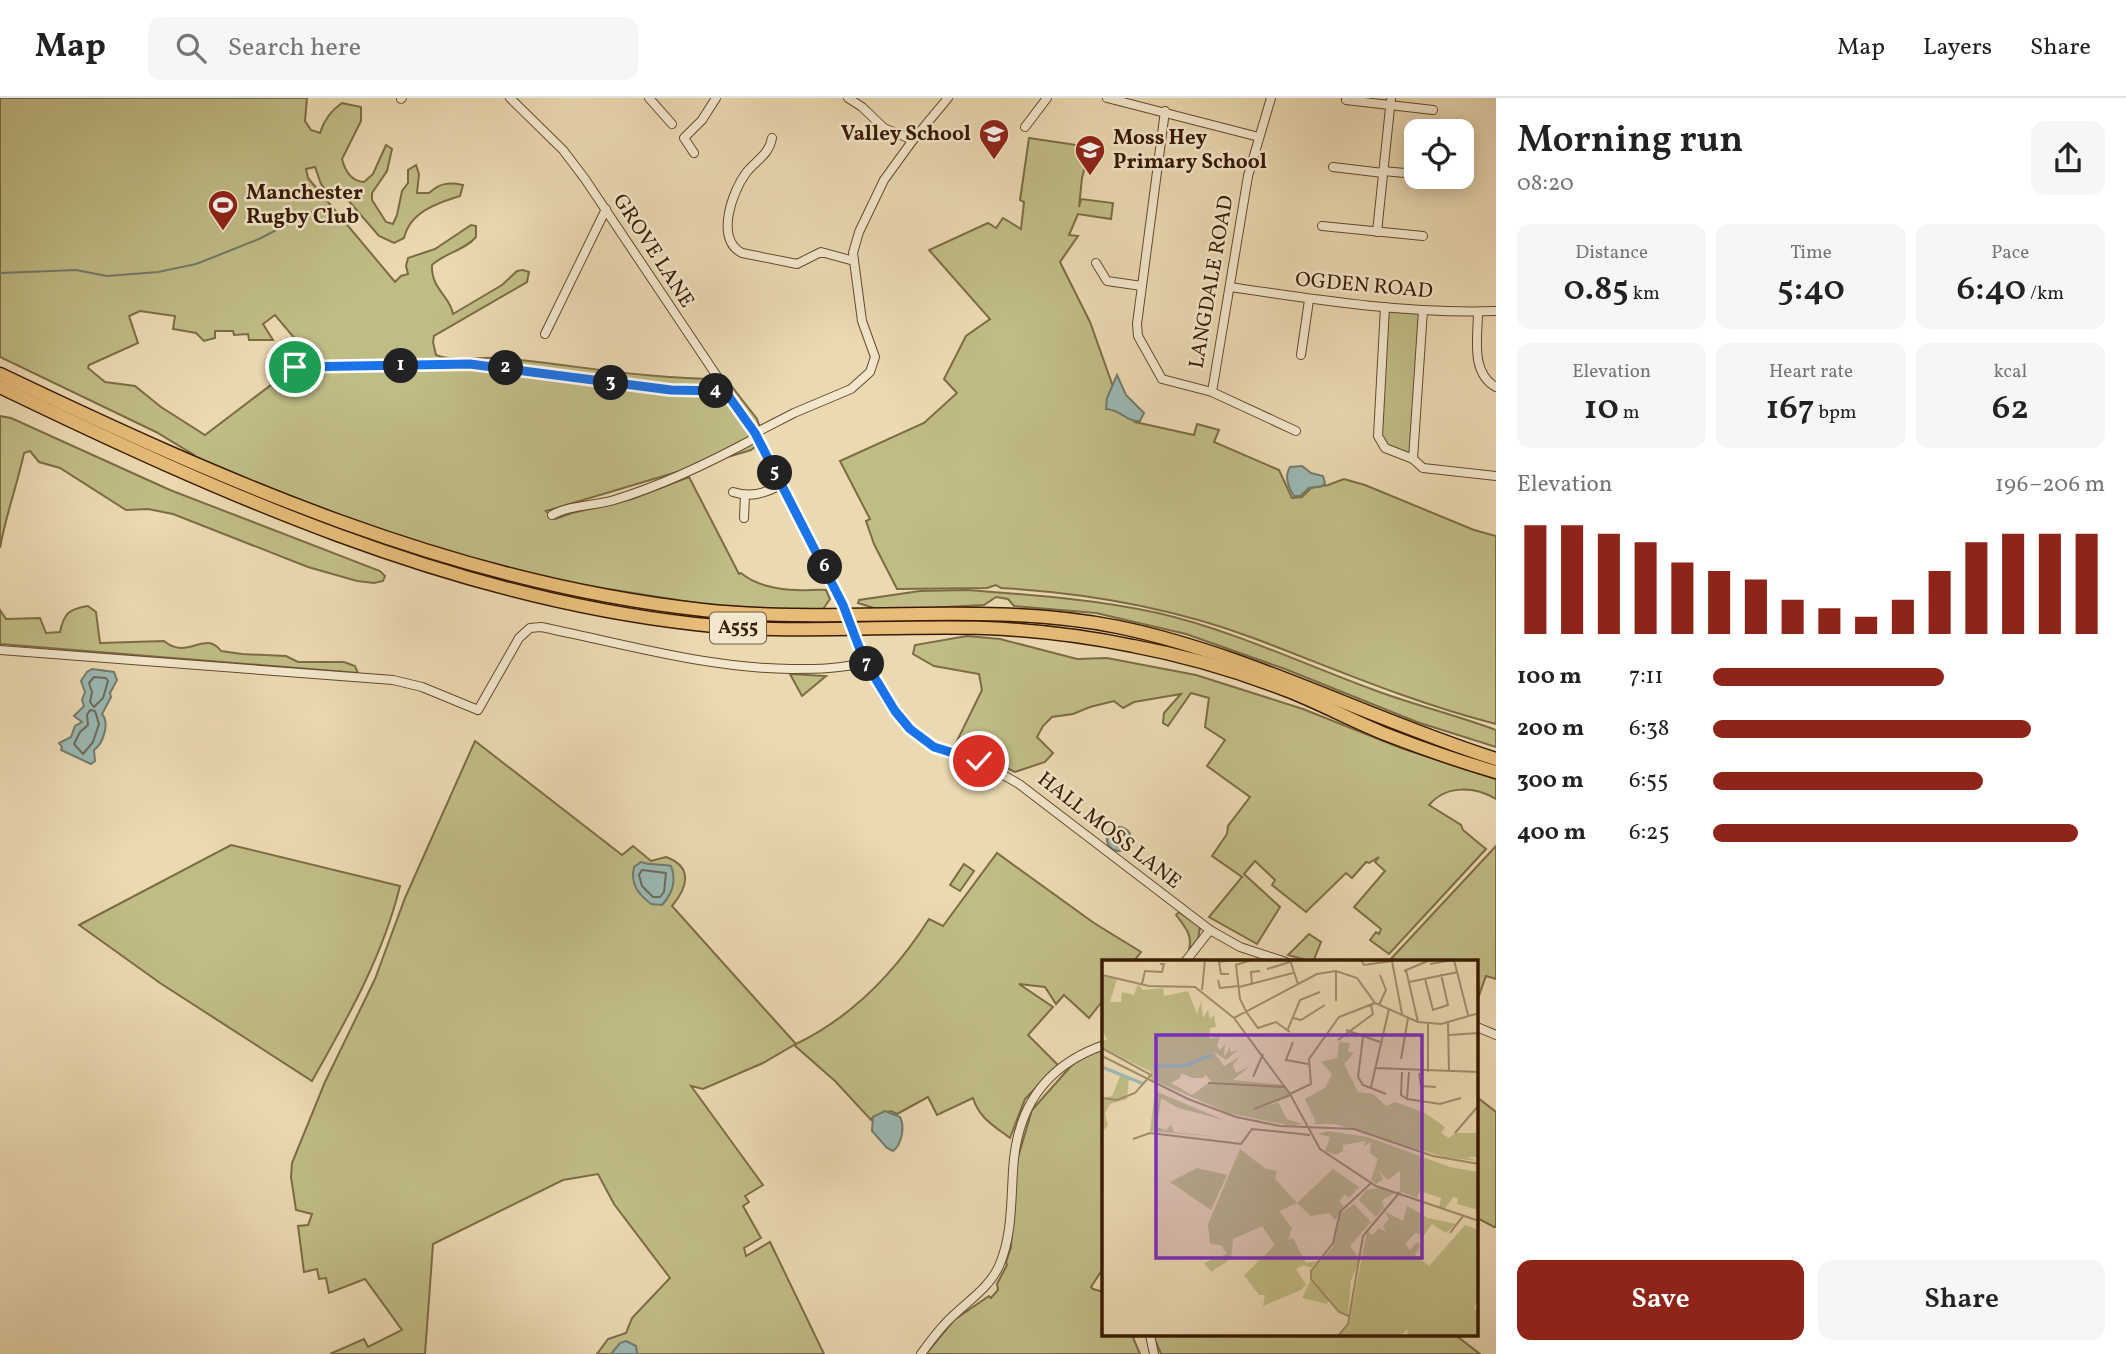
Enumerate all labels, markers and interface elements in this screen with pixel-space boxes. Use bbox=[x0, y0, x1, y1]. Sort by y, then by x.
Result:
search box bbox=[148, 17, 638, 80]
text: Map bbox=[35, 25, 106, 71]
icon: search bbox=[172, 29, 210, 67]
text: Search here bbox=[228, 30, 361, 66]
text: Map bbox=[1837, 31, 1885, 65]
text: Layers bbox=[1923, 31, 1992, 65]
text: Share bbox=[2030, 31, 2091, 65]
text: Morning run bbox=[1517, 115, 1743, 168]
school or university icon: Valley School bbox=[977, 117, 1011, 161]
map controls bbox=[1404, 119, 1474, 189]
button: locate bbox=[1404, 119, 1474, 189]
place label: Valley School bbox=[841, 120, 971, 149]
button: share bbox=[2031, 121, 2105, 195]
place label: Moss Hey Primary School bbox=[1113, 124, 1267, 177]
school or university icon: Moss Hey Primary School bbox=[1073, 133, 1107, 177]
text: 08:20 bbox=[1517, 168, 1574, 200]
place label: Manchester Rugby Club bbox=[246, 179, 363, 232]
sports icon: Manchester Rugby Club bbox=[206, 188, 240, 232]
street label: GROVE LANE bbox=[605, 188, 701, 314]
street label: LANGDALE ROAD bbox=[1183, 193, 1241, 371]
text: Distance bbox=[1575, 240, 1648, 266]
text: Time bbox=[1790, 240, 1832, 266]
text: Pace bbox=[1991, 240, 2029, 266]
street label: OGDEN ROAD bbox=[1294, 266, 1434, 306]
text: 0.85 bbox=[1563, 266, 1629, 314]
text: 5:40 bbox=[1777, 266, 1845, 314]
text: 6:40 bbox=[1957, 266, 2026, 314]
text: km bbox=[1629, 281, 1660, 307]
text: /km bbox=[2026, 281, 2064, 307]
pin bbox=[265, 337, 325, 397]
icon: arrive bbox=[276, 348, 314, 386]
pin: 1 bbox=[384, 348, 418, 384]
pin: 2 bbox=[489, 350, 524, 386]
text: 1 bbox=[397, 352, 404, 378]
text: 2 bbox=[501, 354, 510, 380]
text: Elevation bbox=[1572, 359, 1651, 385]
text: Heart rate bbox=[1769, 359, 1853, 385]
text: kcal bbox=[1993, 359, 2027, 385]
pin: 3 bbox=[594, 366, 628, 400]
text: 3 bbox=[606, 369, 615, 395]
pin: 4 bbox=[698, 374, 734, 408]
text: 4 bbox=[710, 377, 721, 403]
text: 10 bbox=[1584, 385, 1619, 433]
text: 167 bbox=[1765, 385, 1815, 433]
text: 62 bbox=[1992, 385, 2029, 433]
text: m bbox=[1619, 400, 1640, 426]
text: bpm bbox=[1815, 400, 1857, 426]
pin: 5 bbox=[758, 456, 792, 490]
text: 5 bbox=[770, 459, 779, 485]
text: Elevation bbox=[1517, 469, 1613, 501]
text: 196–206 m bbox=[1995, 469, 2105, 501]
pin: 6 bbox=[808, 550, 842, 584]
text: 6 bbox=[819, 553, 830, 579]
road number: A555 bbox=[710, 612, 766, 643]
pin: 7 bbox=[850, 646, 884, 682]
text: 7 bbox=[862, 650, 871, 676]
text: 100 m bbox=[1517, 661, 1582, 693]
text: 7:11 bbox=[1629, 661, 1663, 693]
text: 200 m bbox=[1517, 713, 1584, 745]
text: 6:38 bbox=[1629, 713, 1670, 745]
pin bbox=[949, 731, 1009, 791]
icon: check bbox=[960, 742, 998, 780]
text: 300 m bbox=[1517, 765, 1584, 797]
text: 6:55 bbox=[1629, 765, 1668, 797]
street label: HALL MOSS LANE bbox=[1031, 766, 1187, 896]
text: 400 m bbox=[1517, 817, 1586, 849]
text: 6:25 bbox=[1629, 817, 1669, 849]
inset map bbox=[1102, 960, 1478, 1336]
button: Save bbox=[1517, 1260, 1804, 1340]
button: Share bbox=[1818, 1260, 2105, 1340]

